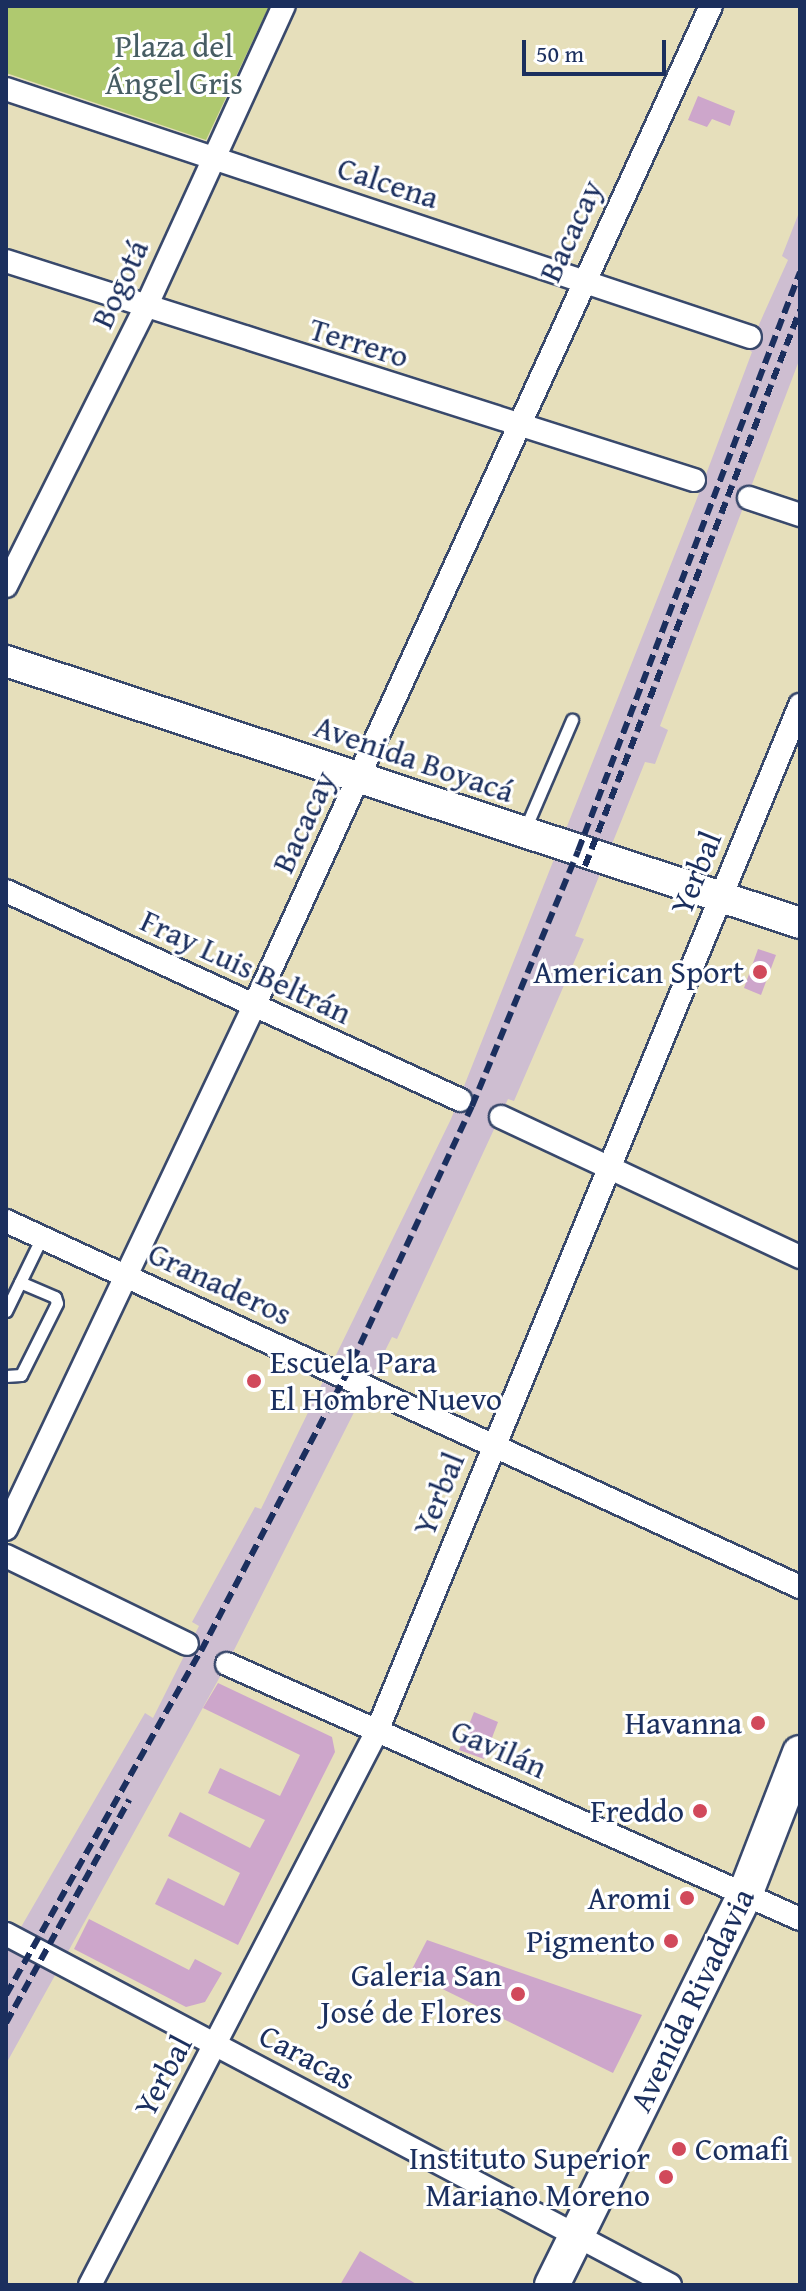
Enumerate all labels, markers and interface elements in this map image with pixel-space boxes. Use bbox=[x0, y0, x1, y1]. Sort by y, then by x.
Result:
scale bar bbox=[526, 24, 670, 74]
park label: Plaza del Ángel Gris bbox=[105, 28, 243, 103]
text: 50 m bbox=[536, 36, 584, 71]
street label: Calcena bbox=[333, 149, 443, 217]
street label: Bacacay bbox=[531, 174, 611, 288]
street label: Bogotá bbox=[83, 234, 157, 334]
street label: Terrero bbox=[305, 310, 413, 376]
street label: Avenida Boyacá bbox=[309, 707, 519, 811]
street label: Bacacay bbox=[264, 765, 344, 879]
street label: Yerbal bbox=[662, 826, 730, 920]
street label: Fray Luis Beltrán bbox=[135, 901, 357, 1033]
place label: American Sport bbox=[533, 953, 744, 991]
marker: American Sport bbox=[751, 963, 769, 981]
street label: Granaderos bbox=[142, 1234, 298, 1334]
place label: Escuela Para El Hombre Nuevo bbox=[270, 1344, 502, 1419]
marker: Escuela Para El Hombre Nuevo bbox=[245, 1372, 263, 1390]
street label: Yerbal bbox=[405, 1447, 473, 1541]
place label: Havanna bbox=[625, 1704, 742, 1742]
street label: Gavilán bbox=[445, 1711, 553, 1787]
marker: Havanna bbox=[749, 1714, 767, 1732]
place label: Freddo bbox=[590, 1792, 684, 1830]
marker: Freddo bbox=[691, 1802, 709, 1820]
place label: Aromi bbox=[587, 1879, 671, 1917]
street label: Avenida Rivadavia bbox=[621, 1882, 763, 2118]
marker: Aromi bbox=[678, 1889, 696, 1907]
place label: Pigmento bbox=[526, 1922, 655, 1960]
marker: Pigmento bbox=[662, 1932, 680, 1950]
place label: Galeria San José de Flores bbox=[320, 1957, 502, 2032]
marker: Galeria San José de Flores bbox=[509, 1985, 527, 2003]
street label: Caracas bbox=[253, 2016, 361, 2098]
street label: Yerbal bbox=[126, 2029, 200, 2123]
place label: Comafi bbox=[695, 2130, 789, 2168]
place label: Instituto Superior Mariano Moreno bbox=[409, 2140, 650, 2215]
marker: Comafi bbox=[670, 2140, 688, 2158]
marker: Instituto Superior Mariano Moreno bbox=[657, 2168, 675, 2186]

